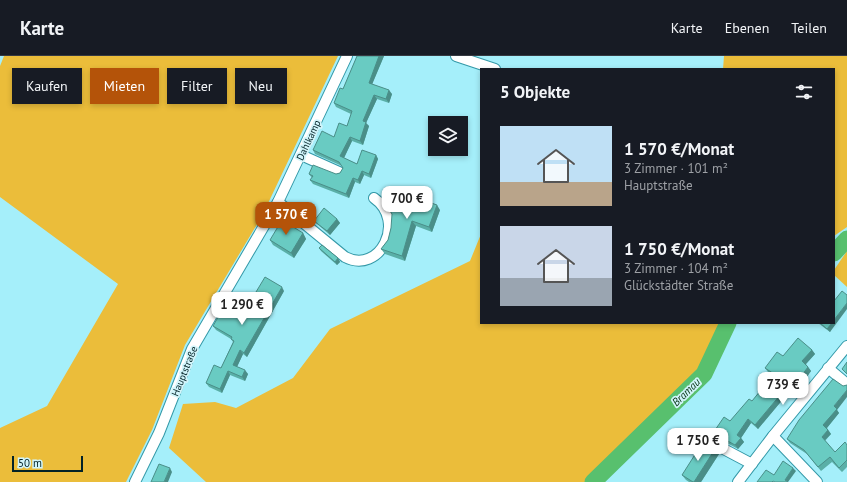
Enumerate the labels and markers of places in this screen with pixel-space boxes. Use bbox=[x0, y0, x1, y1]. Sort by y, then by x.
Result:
pin: 700 € bbox=[379, 186, 435, 220]
pin: 1 570 € bbox=[249, 202, 323, 236]
pin: 1 290 € bbox=[205, 292, 279, 326]
pin: 739 € bbox=[755, 372, 811, 406]
pin: 1 750 € bbox=[661, 428, 735, 462]

